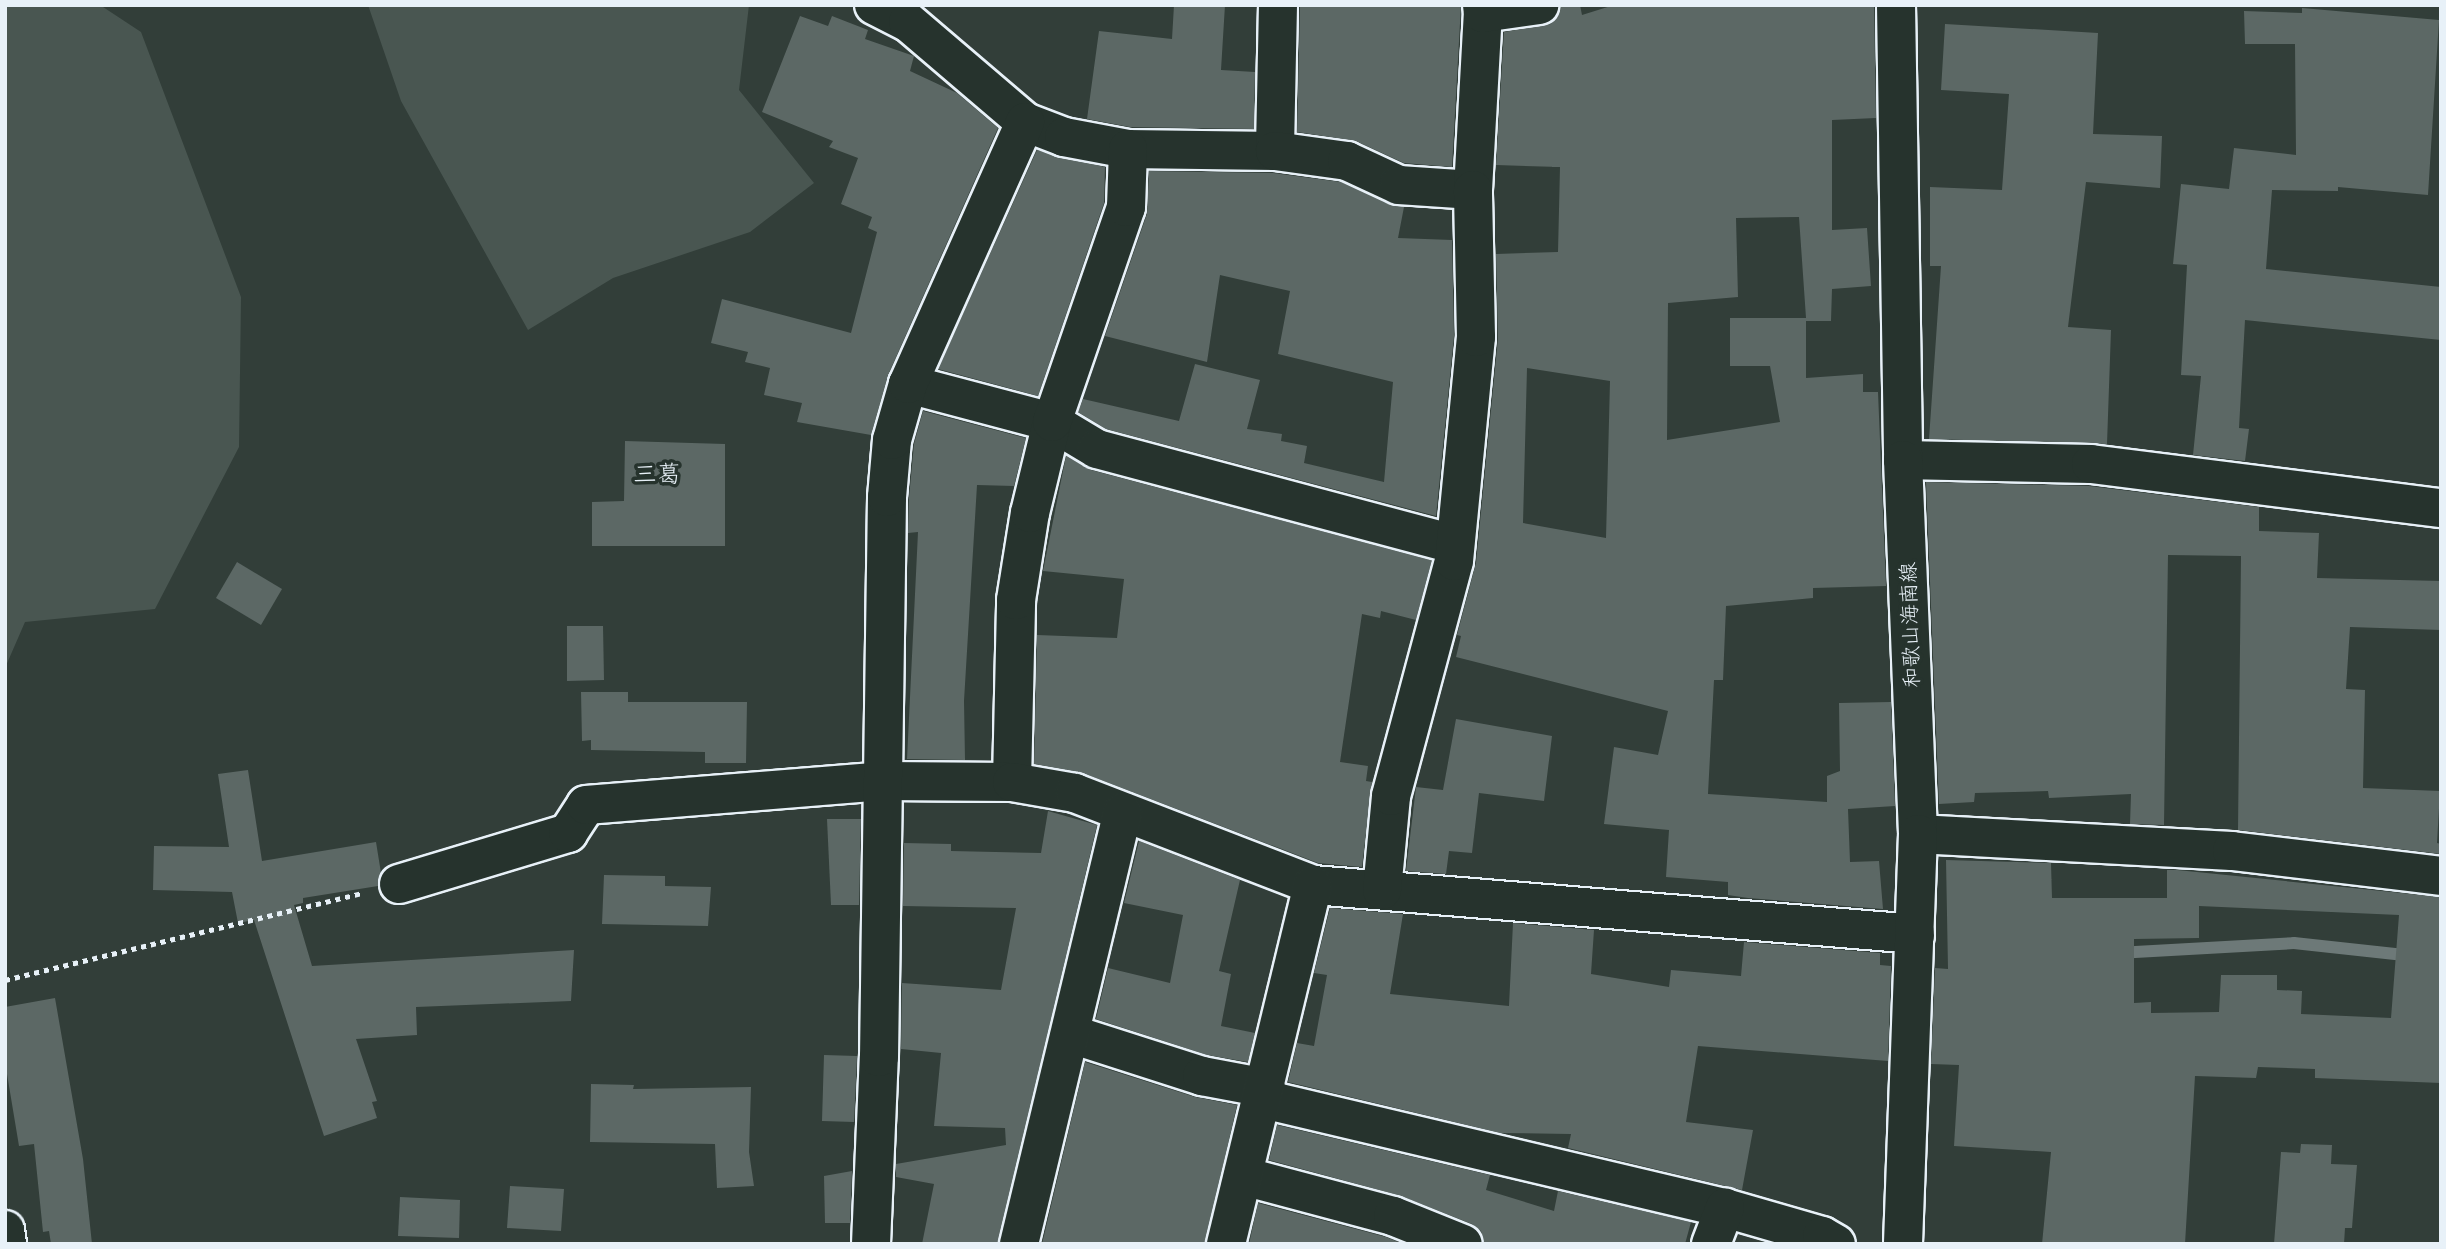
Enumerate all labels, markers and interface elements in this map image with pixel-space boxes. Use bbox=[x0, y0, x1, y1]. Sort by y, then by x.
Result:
district label: 三葛 bbox=[633, 460, 681, 488]
street label: 和歌山海南線 bbox=[1895, 562, 1925, 688]

